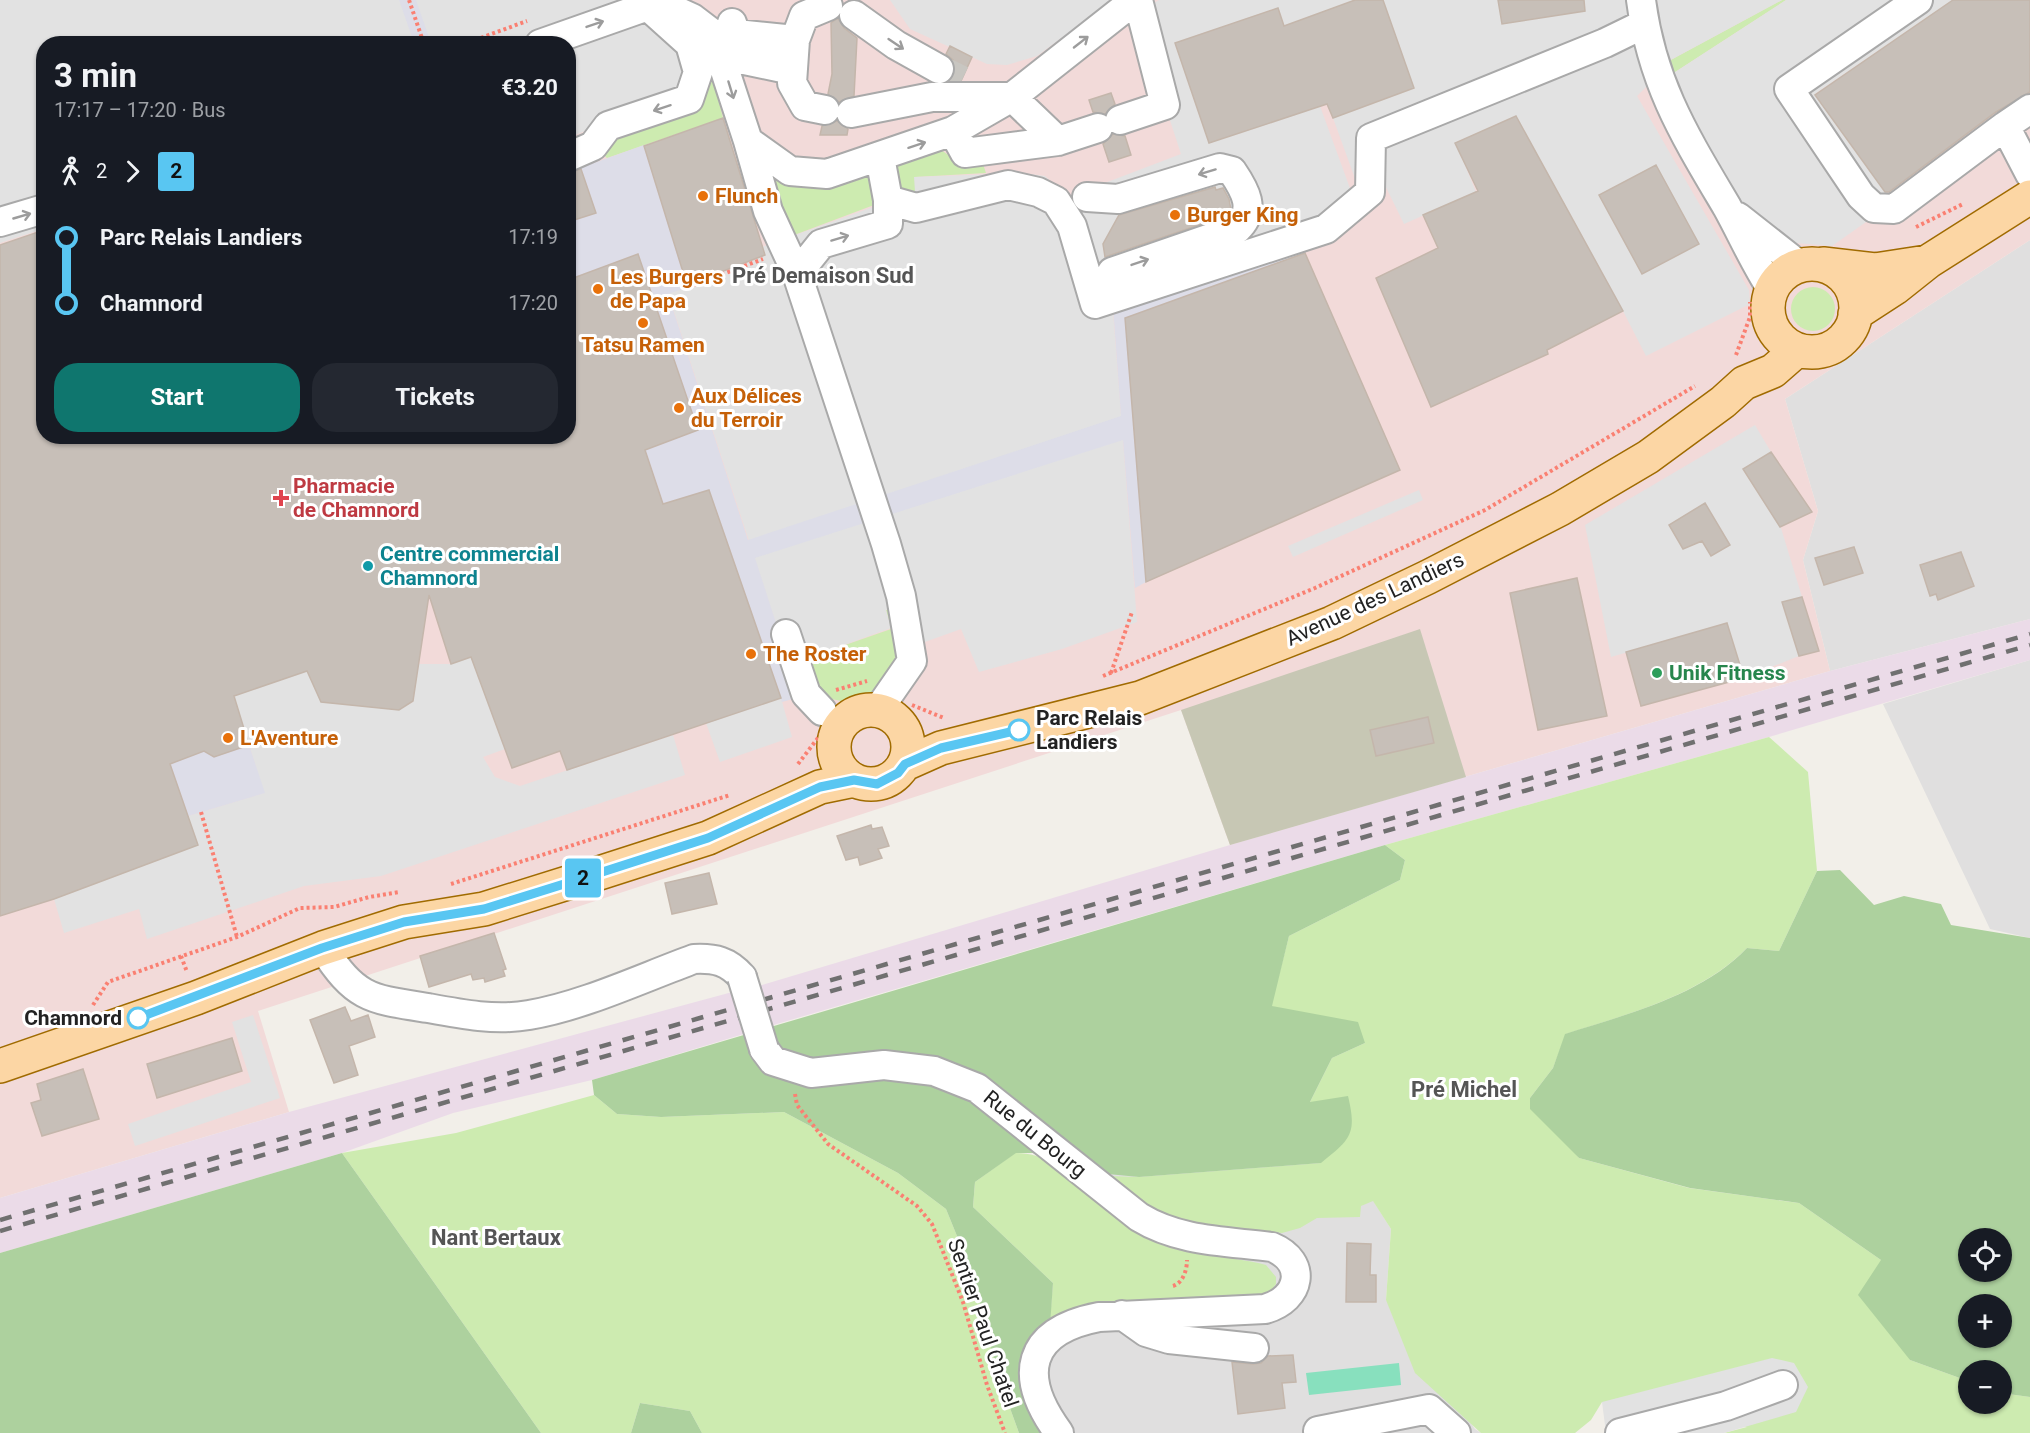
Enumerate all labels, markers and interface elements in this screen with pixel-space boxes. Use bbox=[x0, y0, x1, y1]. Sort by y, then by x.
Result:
one-way arrow bbox=[585, 17, 604, 28]
one-way arrow bbox=[1072, 36, 1088, 49]
one-way arrow bbox=[887, 38, 903, 50]
text: 3 min bbox=[54, 56, 137, 95]
text: €3.20 bbox=[501, 75, 558, 100]
one-way arrow bbox=[727, 80, 738, 99]
text: 17:17 – 17:20 · Bus bbox=[54, 98, 226, 122]
one-way arrow bbox=[653, 104, 672, 115]
one-way arrow bbox=[907, 139, 926, 150]
icon: walk bbox=[54, 155, 87, 188]
icon: forward bbox=[116, 155, 149, 188]
text: 2 bbox=[96, 159, 107, 183]
text: 2 bbox=[170, 159, 182, 183]
one-way arrow bbox=[1198, 167, 1217, 178]
place label: Flunch bbox=[715, 184, 778, 208]
marker: Flunch bbox=[696, 189, 710, 203]
place label: Burger King bbox=[1187, 203, 1299, 227]
marker: Burger King bbox=[1168, 208, 1182, 222]
one-way arrow bbox=[12, 210, 31, 221]
text: Parc Relais Landiers bbox=[100, 225, 302, 250]
text: 17:19 bbox=[508, 225, 558, 249]
one-way arrow bbox=[830, 232, 849, 243]
one-way arrow bbox=[1130, 256, 1148, 267]
district label: Pré Demaison Sud bbox=[732, 263, 914, 288]
place label: Les Burgers de Papa bbox=[610, 265, 723, 313]
marker: Les Burgers de Papa bbox=[591, 282, 605, 296]
text: Chamnord bbox=[100, 291, 203, 316]
text: 17:20 bbox=[508, 291, 558, 315]
marker: Tatsu Ramen bbox=[636, 316, 650, 330]
place label: Tatsu Ramen bbox=[581, 333, 705, 357]
button: Start bbox=[54, 363, 300, 432]
button: Tickets bbox=[312, 363, 558, 432]
place label: Aux Délices du Terroir bbox=[691, 384, 802, 432]
marker: Aux Délices du Terroir bbox=[672, 401, 686, 415]
place label: Pharmacie de Chamnord bbox=[293, 474, 419, 522]
marker: Pharmacie de Chamnord bbox=[274, 491, 288, 505]
place label: Centre commercial Chamnord bbox=[380, 542, 559, 590]
street label: Avenue des Landiers bbox=[1282, 547, 1468, 651]
marker: Centre commercial Chamnord bbox=[361, 559, 375, 573]
place label: The Roster bbox=[763, 642, 867, 666]
marker: The Roster bbox=[744, 647, 758, 661]
place label: Unik Fitness bbox=[1669, 661, 1786, 685]
marker: Unik Fitness bbox=[1650, 666, 1664, 680]
place label: Parc Relais Landiers bbox=[1036, 706, 1142, 754]
marker: Parc Relais Landiers bbox=[1008, 719, 1030, 741]
place label: L'Aventure bbox=[240, 726, 338, 750]
marker: L'Aventure bbox=[221, 731, 235, 745]
line badge: 2 bbox=[564, 858, 602, 898]
text: 2 bbox=[577, 866, 589, 890]
place label: Chamnord bbox=[24, 1006, 122, 1030]
marker: Chamnord bbox=[127, 1007, 149, 1029]
district label: Pré Michel bbox=[1411, 1077, 1517, 1102]
street label: Rue du Bourg bbox=[979, 1085, 1091, 1183]
district label: Nant Bertaux bbox=[431, 1225, 562, 1250]
map controls bbox=[1958, 1228, 2012, 1414]
button: locate bbox=[1958, 1228, 2012, 1282]
street label: Sentier Paul Chatel bbox=[943, 1235, 1023, 1411]
button: + bbox=[1958, 1294, 2012, 1348]
button: − bbox=[1958, 1360, 2012, 1414]

